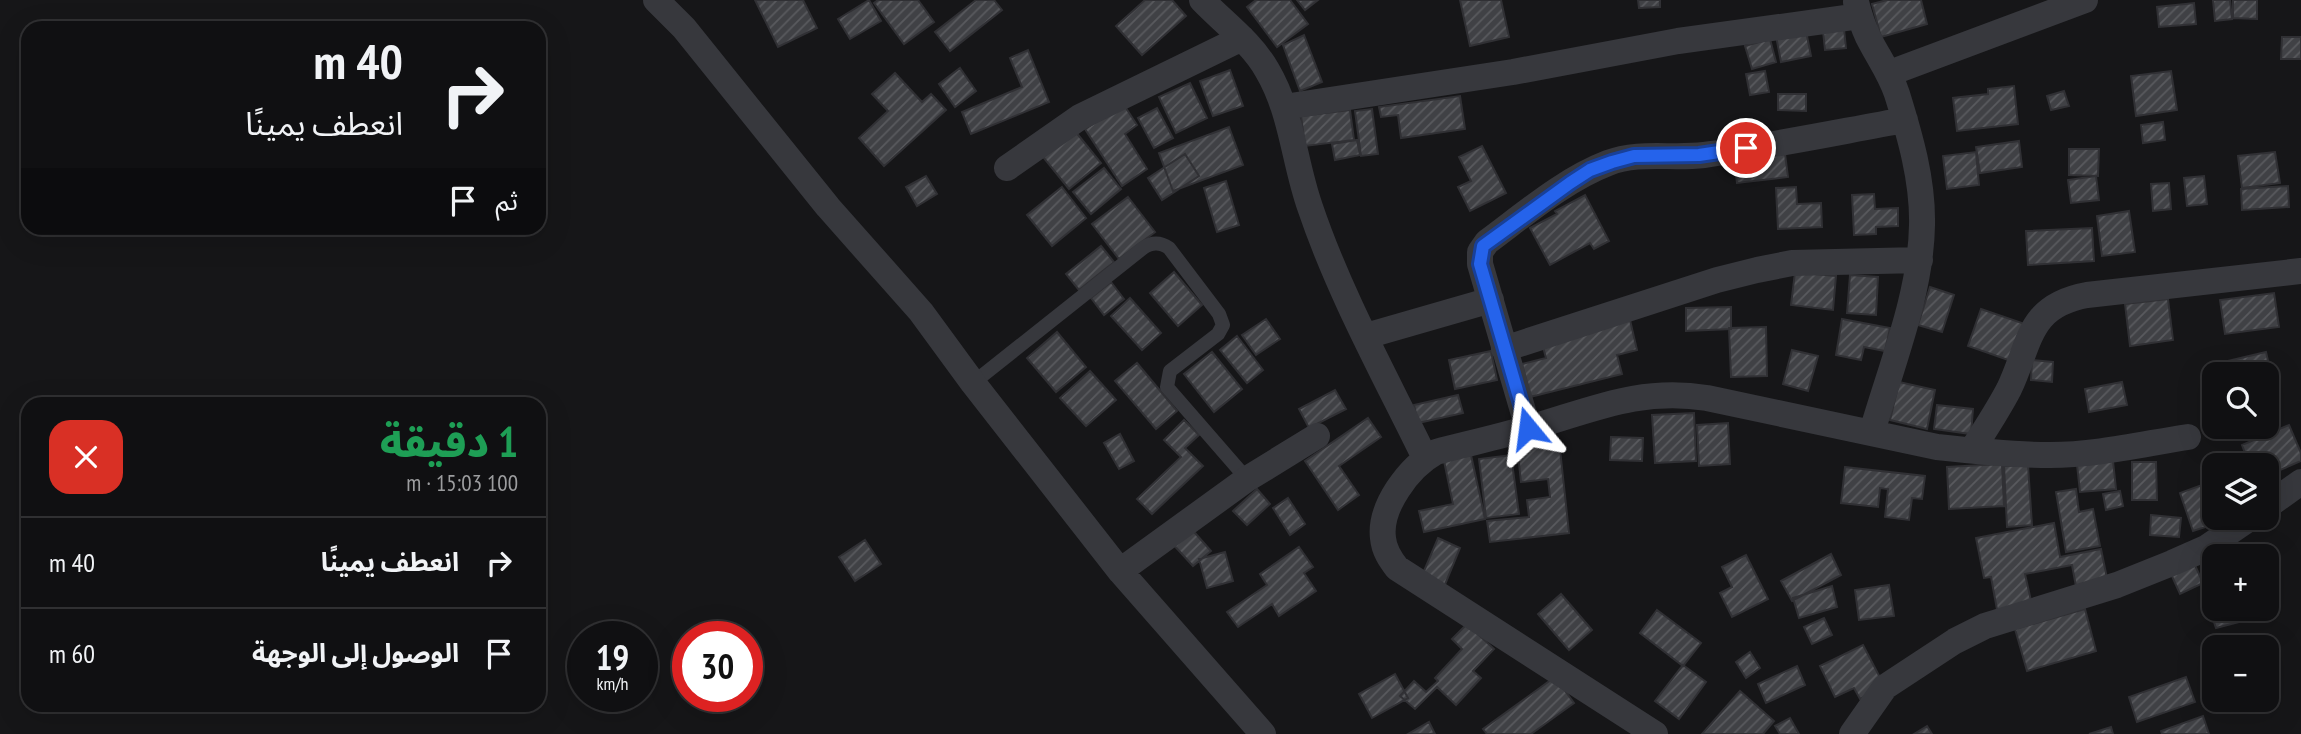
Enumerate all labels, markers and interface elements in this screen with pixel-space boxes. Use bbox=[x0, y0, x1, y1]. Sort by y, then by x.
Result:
text: 40 m bbox=[314, 29, 403, 93]
icon: right bbox=[427, 49, 518, 140]
text: انعطف يمينًا bbox=[245, 102, 403, 144]
pin bbox=[1716, 118, 1776, 178]
icon: arrive bbox=[1727, 129, 1765, 167]
icon: arrive bbox=[444, 182, 482, 220]
text: ثم bbox=[496, 184, 518, 217]
map controls bbox=[2202, 362, 2279, 712]
button: search bbox=[2202, 362, 2279, 439]
position arrow bbox=[1491, 391, 1565, 465]
text: 1 دقيقة bbox=[380, 414, 518, 469]
button: close bbox=[49, 420, 123, 494]
button: layers bbox=[2202, 453, 2279, 530]
text: 100 m · 15:03 bbox=[406, 468, 518, 497]
icon: right bbox=[480, 544, 518, 582]
button: + bbox=[2202, 544, 2279, 621]
text: انعطف يمينًا bbox=[321, 545, 459, 578]
text: 40 m bbox=[49, 546, 95, 579]
speed limit sign: 30 bbox=[672, 621, 763, 712]
text: 19 bbox=[596, 634, 629, 680]
icon: arrive bbox=[480, 635, 518, 673]
button: − bbox=[2202, 635, 2279, 712]
text: الوصول إلى الوجهة bbox=[252, 636, 459, 669]
text: 60 m bbox=[49, 637, 95, 670]
text: km/h bbox=[597, 672, 628, 695]

